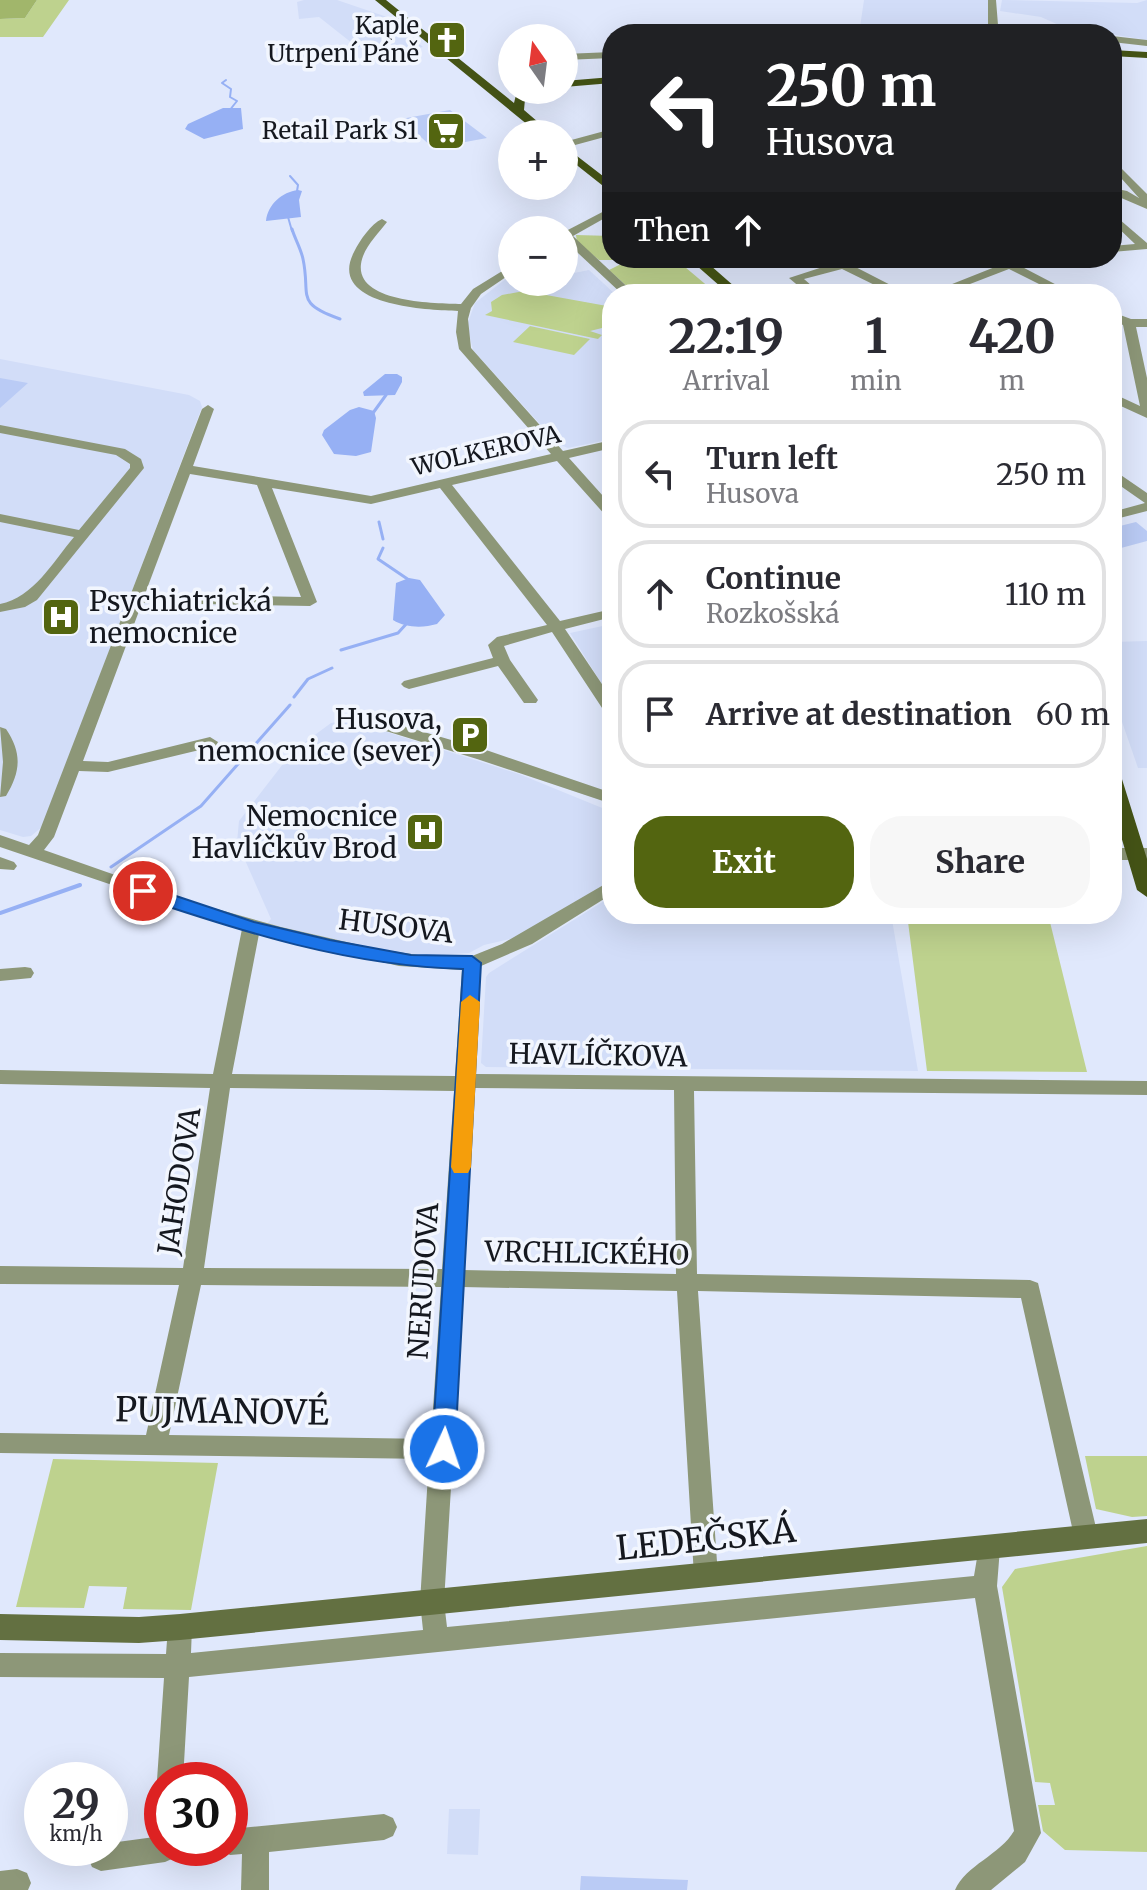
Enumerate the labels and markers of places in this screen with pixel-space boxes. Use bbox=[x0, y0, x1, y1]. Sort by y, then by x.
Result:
place label: Kaple Utrpení Páně bbox=[267, 10, 419, 69]
church icon: Kaple Utrpení Páně bbox=[426, 19, 468, 61]
supermarket icon: Retail Park S1 bbox=[425, 110, 467, 152]
place label: Retail Park S1 bbox=[262, 115, 418, 146]
place label: Psychiatrická nemocnice bbox=[89, 583, 272, 651]
hospital icon: Psychiatrická nemocnice bbox=[40, 596, 82, 638]
place label: Husova, nemocnice (sever) bbox=[197, 701, 442, 769]
parking icon: Husova, nemocnice (sever) bbox=[449, 714, 491, 756]
place label: Nemocnice Havlíčkův Brod bbox=[191, 798, 397, 866]
hospital icon: Nemocnice Havlíčkův Brod bbox=[404, 811, 446, 853]
pin bbox=[109, 857, 177, 925]

